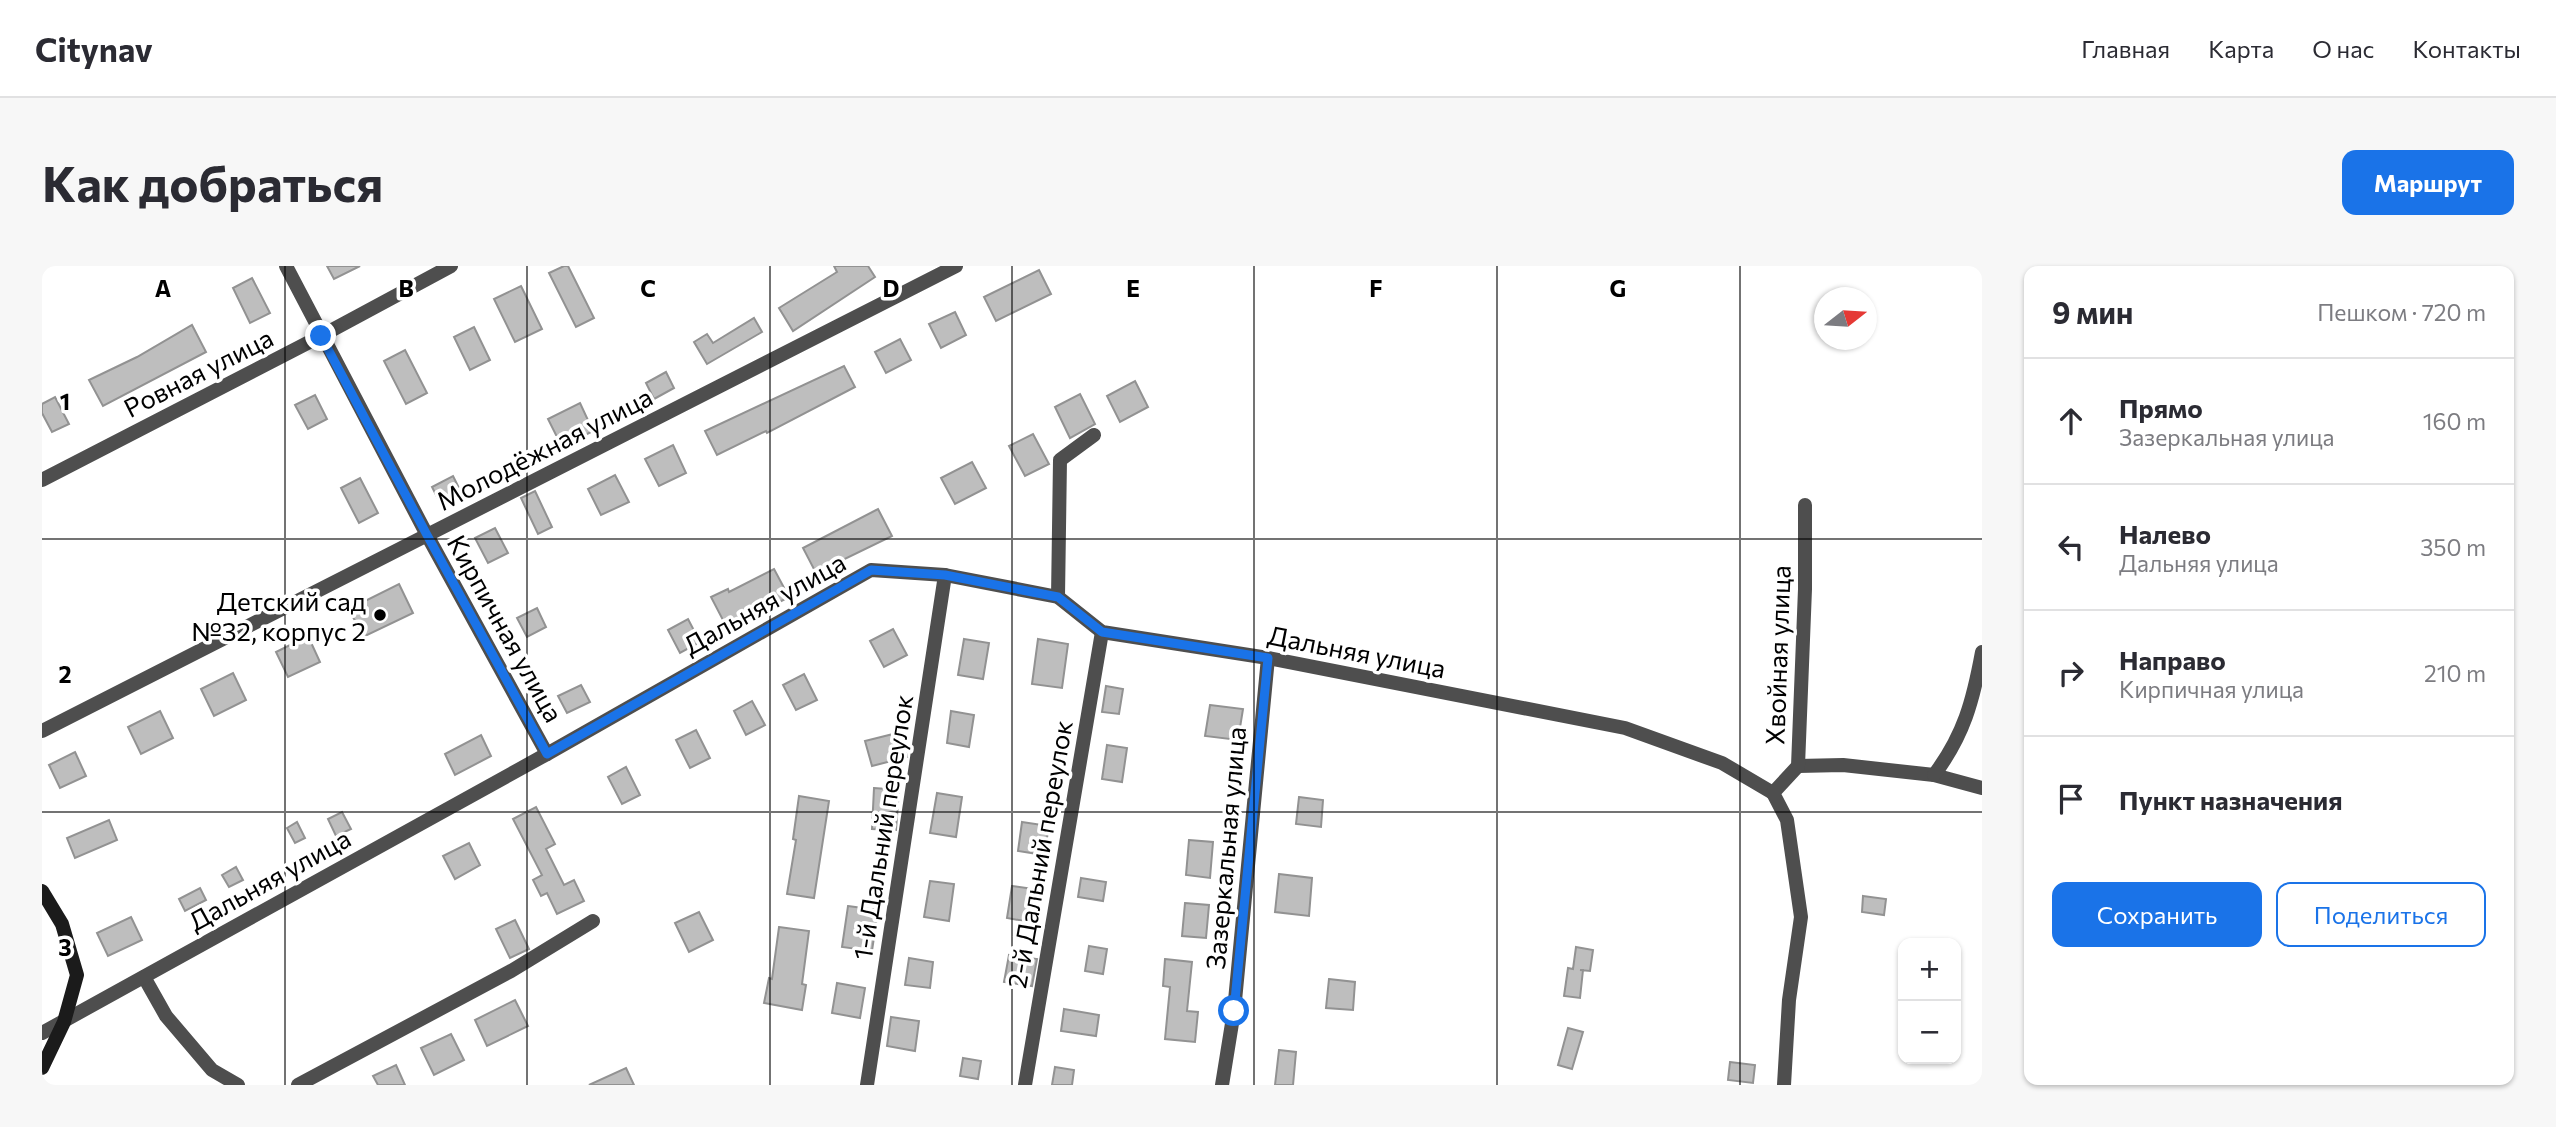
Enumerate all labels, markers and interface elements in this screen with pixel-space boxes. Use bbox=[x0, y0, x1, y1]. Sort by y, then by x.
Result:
text: Citynav bbox=[35, 28, 153, 69]
text: Главная bbox=[2081, 34, 2170, 63]
text: Карта bbox=[2208, 34, 2274, 63]
text: О нас bbox=[2312, 34, 2374, 63]
text: Контакты bbox=[2412, 34, 2521, 63]
button: Маршрут bbox=[2342, 150, 2514, 215]
text: Как добраться bbox=[42, 152, 383, 212]
text: A bbox=[155, 274, 172, 302]
text: B bbox=[398, 274, 414, 302]
text: C bbox=[640, 274, 656, 302]
text: D bbox=[883, 274, 900, 302]
text: E bbox=[1126, 274, 1140, 302]
text: F bbox=[1369, 274, 1383, 302]
text: G bbox=[1610, 274, 1626, 302]
north arrow bbox=[1814, 287, 1877, 350]
text: 9 мин bbox=[2052, 293, 2133, 330]
text: Пешком · 720 m bbox=[2317, 298, 2486, 326]
route end bbox=[305, 320, 336, 351]
street label: Ровная улица bbox=[118, 321, 278, 423]
street label: Молодёжная улица bbox=[431, 380, 657, 516]
text: 1 bbox=[60, 387, 70, 415]
text: Прямо bbox=[2119, 392, 2203, 423]
icon: ahead bbox=[2052, 402, 2090, 440]
text: 160 m bbox=[2423, 407, 2486, 435]
text: Зазеркальная улица bbox=[2119, 423, 2335, 451]
text: Налево bbox=[2119, 518, 2211, 549]
icon: left bbox=[2052, 528, 2090, 566]
street label: Кирпичная улица bbox=[442, 529, 570, 727]
text: 350 m bbox=[2420, 533, 2486, 561]
street label: Дальняя улица bbox=[678, 546, 850, 660]
text: Дальняя улица bbox=[2119, 549, 2279, 577]
street label: Хвойная улица bbox=[1758, 565, 1796, 745]
place label: Детский сад №32, корпус 2 bbox=[191, 585, 366, 646]
marker: Детский сад №32, корпус 2 bbox=[372, 607, 388, 623]
street label: Дальняя улица bbox=[1265, 619, 1449, 683]
text: Направо bbox=[2119, 644, 2226, 675]
icon: right bbox=[2052, 654, 2090, 692]
text: 210 m bbox=[2424, 659, 2486, 687]
text: 2 bbox=[58, 660, 72, 688]
text: Кирпичная улица bbox=[2119, 675, 2304, 703]
street label: 1-й Дальний переулок bbox=[846, 692, 918, 962]
street label: 2-й Дальний переулок bbox=[1000, 718, 1078, 990]
street label: Зазеркальная улица bbox=[1199, 725, 1251, 971]
icon: arrive bbox=[2052, 780, 2090, 818]
text: Пункт назначения bbox=[2119, 784, 2343, 815]
street label: Дальняя улица bbox=[183, 822, 355, 936]
button: Сохранить bbox=[2052, 882, 2262, 947]
button: Поделиться bbox=[2276, 882, 2486, 947]
text: 3 bbox=[58, 933, 72, 961]
map controls bbox=[1898, 938, 1961, 1064]
button: + bbox=[1898, 938, 1961, 1001]
route start bbox=[1218, 995, 1249, 1026]
button: − bbox=[1898, 1001, 1961, 1064]

